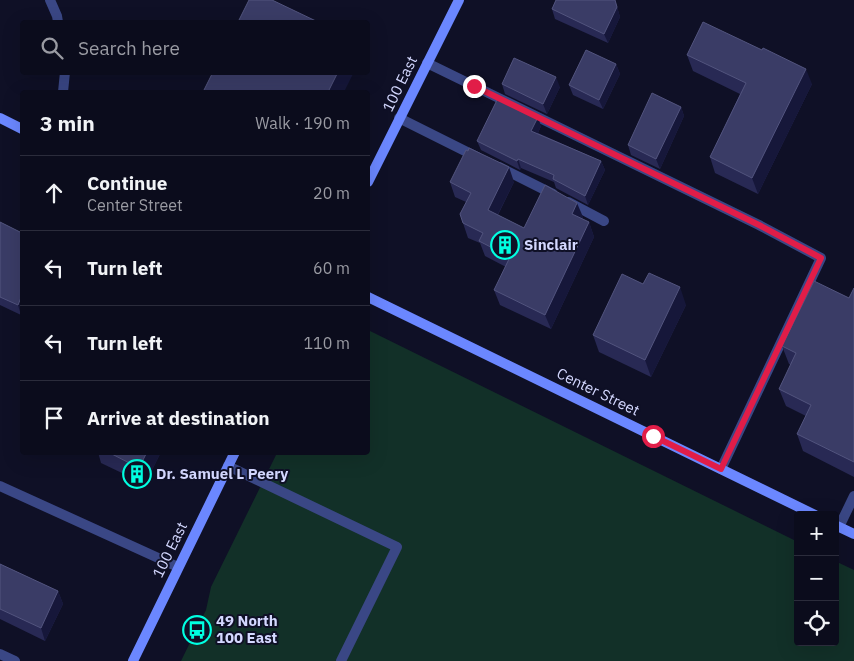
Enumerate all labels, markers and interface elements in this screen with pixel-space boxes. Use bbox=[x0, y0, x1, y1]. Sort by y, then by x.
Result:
search box bbox=[20, 20, 370, 75]
icon: search bbox=[38, 34, 66, 62]
text: Search here bbox=[78, 36, 180, 60]
street label: 100 East bbox=[378, 53, 421, 115]
route end bbox=[463, 75, 486, 98]
text: 3 min bbox=[40, 109, 95, 137]
text: Walk · 190 m bbox=[255, 113, 350, 133]
text: Continue bbox=[87, 171, 167, 195]
icon: ahead bbox=[40, 179, 68, 207]
text: 20 m bbox=[313, 183, 350, 203]
text: Center Street bbox=[87, 195, 183, 215]
building icon: Sinclair bbox=[490, 230, 520, 260]
place label: Sinclair bbox=[524, 235, 578, 254]
icon: left bbox=[40, 254, 68, 282]
text: Turn left bbox=[87, 256, 163, 280]
text: 60 m bbox=[313, 258, 350, 278]
icon: left bbox=[40, 329, 68, 357]
text: Turn left bbox=[87, 331, 163, 355]
text: 110 m bbox=[303, 333, 350, 353]
street label: Center Street bbox=[554, 363, 643, 420]
icon: arrive bbox=[40, 404, 68, 432]
text: Arrive at destination bbox=[87, 406, 270, 430]
route start bbox=[642, 425, 665, 448]
building icon: Dr. Samuel L Peery bbox=[122, 459, 152, 489]
place label: Dr. Samuel L Peery bbox=[156, 464, 288, 483]
map controls bbox=[794, 511, 839, 646]
button: + bbox=[794, 511, 839, 556]
street label: 100 East bbox=[148, 519, 191, 581]
button: − bbox=[794, 556, 839, 601]
button: locate bbox=[794, 601, 839, 646]
place label: 49 North 100 East bbox=[216, 611, 278, 647]
bus stop icon: 49 North 100 East bbox=[182, 615, 212, 645]

